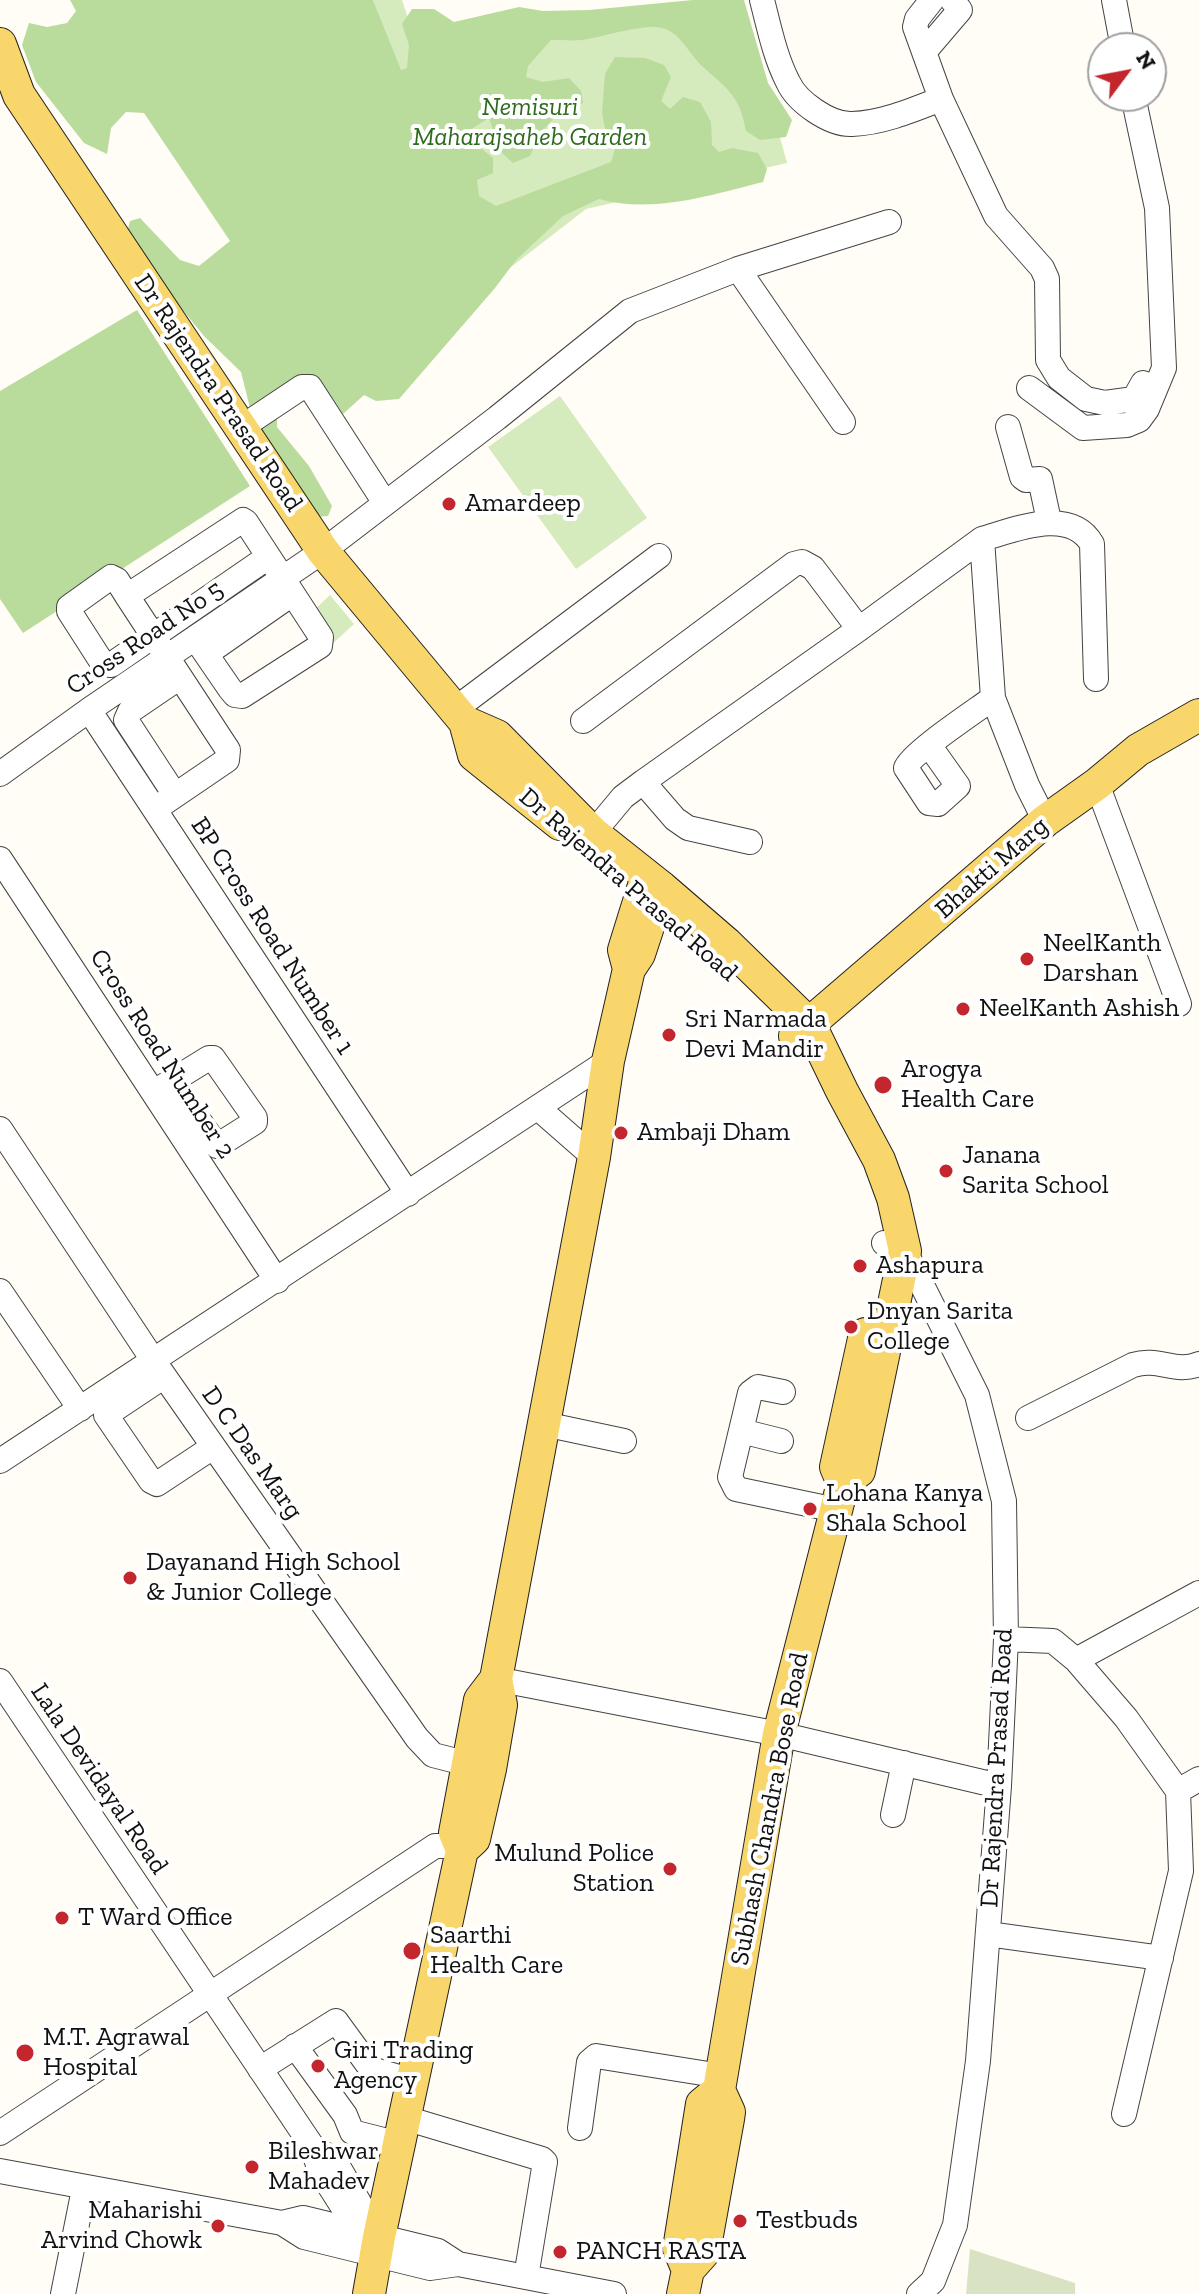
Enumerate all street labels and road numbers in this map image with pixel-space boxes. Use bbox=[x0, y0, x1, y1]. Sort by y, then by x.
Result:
street label: Dr Rajendra Prasad Road bbox=[127, 268, 309, 518]
street label: Cross Road No 5 bbox=[61, 574, 229, 702]
street label: Dr Rajendra Prasad Road bbox=[512, 782, 744, 988]
street label: Bhakti Marg bbox=[929, 810, 1055, 926]
street label: BP Cross Road Number 1 bbox=[184, 811, 360, 1061]
street label: Cross Road Number 2 bbox=[83, 943, 241, 1165]
street label: D C Das Marg bbox=[195, 1380, 309, 1526]
street label: Dr Rajendra Prasad Road bbox=[974, 1628, 1020, 1908]
street label: Subhash Chandra Bose Road bbox=[724, 1650, 816, 1968]
street label: Lala Devidayal Road bbox=[24, 1678, 174, 1880]

